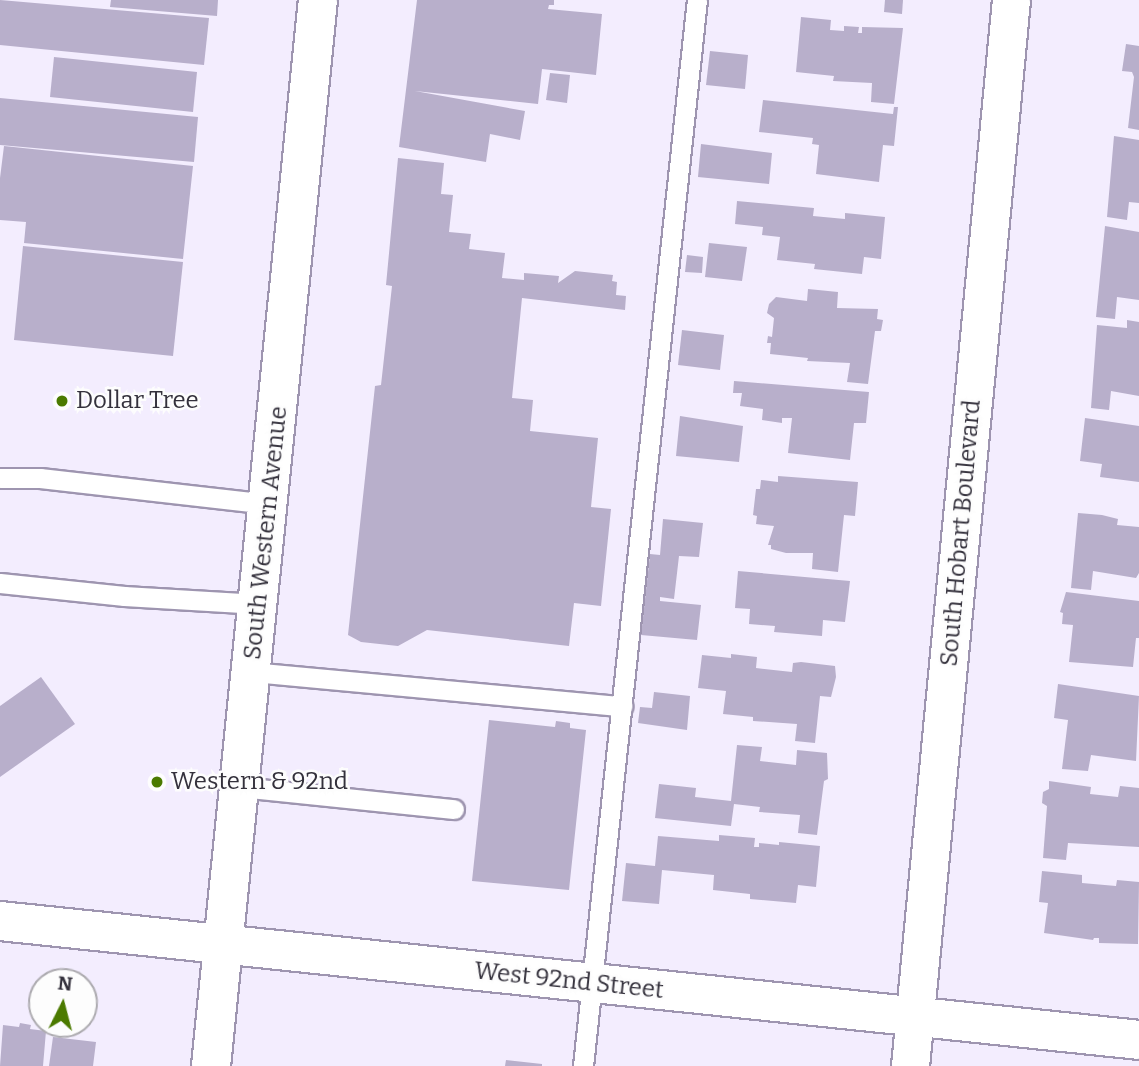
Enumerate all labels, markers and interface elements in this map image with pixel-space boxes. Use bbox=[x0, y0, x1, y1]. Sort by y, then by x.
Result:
place label: Dollar Tree bbox=[76, 387, 199, 415]
marker: Dollar Tree bbox=[54, 393, 70, 409]
street label: South Hobart Boulevard bbox=[935, 398, 987, 668]
street label: South Western Avenue bbox=[238, 405, 294, 661]
place label: Western & 92nd bbox=[171, 768, 348, 796]
marker: Western & 92nd bbox=[149, 774, 165, 790]
street label: West 92nd Street bbox=[473, 957, 665, 1005]
north arrow bbox=[28, 968, 98, 1038]
text: N bbox=[57, 971, 74, 996]

